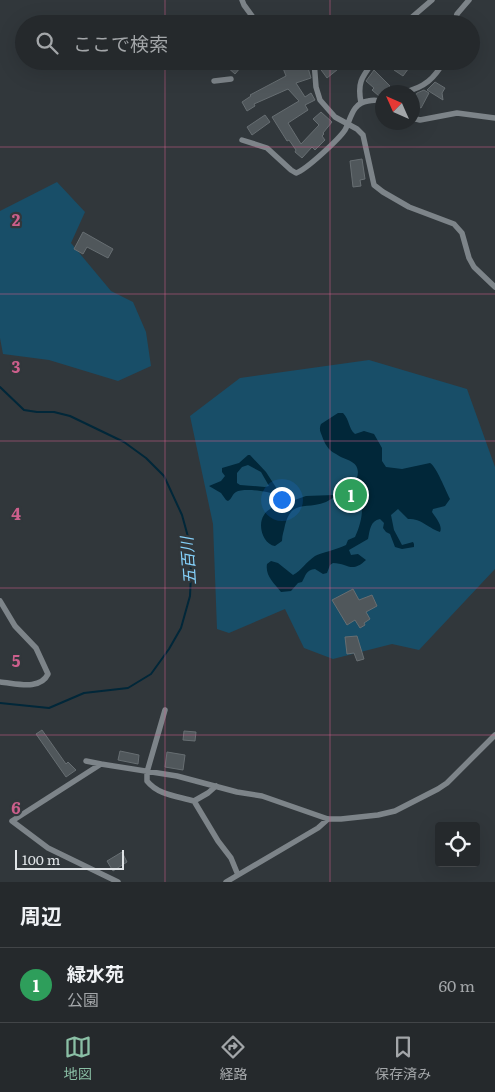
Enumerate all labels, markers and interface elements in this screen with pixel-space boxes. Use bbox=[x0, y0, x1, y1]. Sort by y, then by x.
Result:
search box bbox=[15, 15, 480, 70]
icon: search bbox=[33, 29, 61, 57]
text: ここで検索 bbox=[73, 29, 168, 57]
north arrow bbox=[375, 85, 420, 130]
text: 2 bbox=[12, 207, 21, 231]
text: 3 bbox=[12, 354, 21, 378]
pin: 1 bbox=[335, 476, 367, 514]
your location bbox=[269, 487, 295, 513]
text: 4 bbox=[11, 501, 21, 525]
water label: 五百川 bbox=[173, 534, 201, 586]
text: 5 bbox=[12, 648, 21, 672]
text: 6 bbox=[11, 795, 21, 819]
map controls bbox=[435, 822, 480, 867]
button: locate bbox=[435, 822, 480, 867]
scale bar bbox=[15, 847, 124, 870]
text: 100 m bbox=[22, 849, 60, 869]
text: 周辺 bbox=[20, 899, 62, 930]
text: 緑水苑 bbox=[67, 959, 124, 987]
text: 1 bbox=[33, 973, 39, 997]
text: 60 m bbox=[438, 973, 475, 997]
text: 公園 bbox=[67, 987, 99, 1011]
tab: 地図 bbox=[64, 1033, 92, 1083]
tab: 経路 bbox=[219, 1033, 247, 1083]
tab: 保存済み bbox=[375, 1033, 431, 1083]

